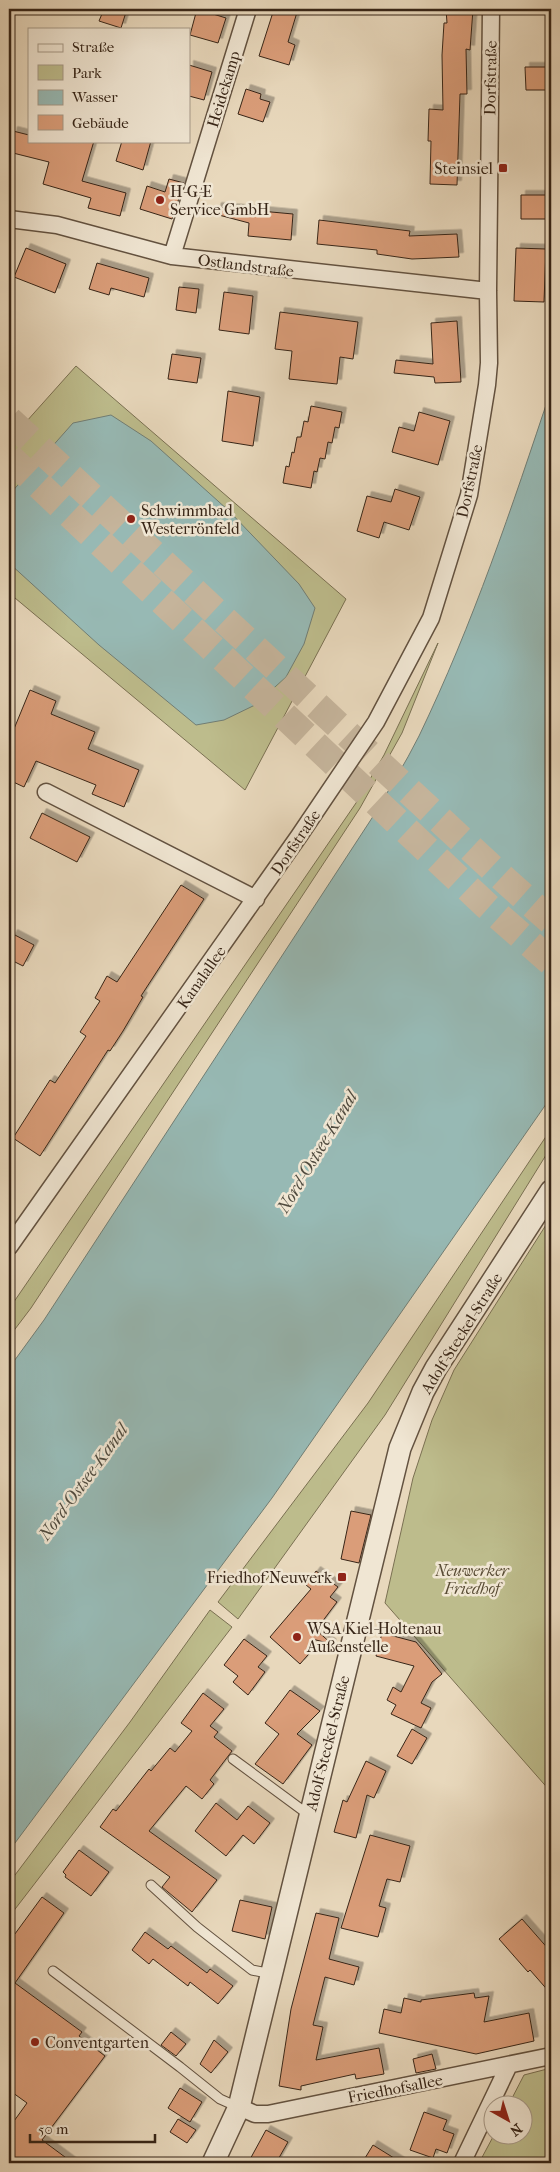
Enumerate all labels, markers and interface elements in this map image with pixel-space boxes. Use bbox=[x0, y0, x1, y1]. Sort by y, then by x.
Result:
legend bbox=[28, 28, 190, 142]
text: Straße bbox=[72, 38, 115, 56]
street label: Dorfstraße bbox=[480, 40, 501, 116]
street label: Heidekamp bbox=[203, 48, 244, 130]
text: Park bbox=[72, 64, 102, 82]
text: Wasser bbox=[71, 88, 118, 106]
text: Gebäude bbox=[72, 114, 129, 132]
place label: Steinsiel bbox=[434, 159, 494, 178]
marker: Steinsiel bbox=[497, 162, 509, 174]
place label: H-G-E Service GmbH bbox=[170, 182, 270, 219]
marker: H-G-E Service GmbH bbox=[154, 194, 166, 206]
street label: Ostlandstraße bbox=[197, 250, 295, 281]
street label: Dorfstraße bbox=[452, 442, 487, 520]
place label: Schwimmbad Westerrönfeld bbox=[140, 501, 240, 538]
marker: Schwimmbad Westerrönfeld bbox=[125, 513, 137, 525]
street label: Dorfstraße bbox=[267, 806, 324, 879]
street label: Kanalallee bbox=[173, 942, 230, 1012]
water label: Nord-Ostsee-Kanal bbox=[272, 1085, 363, 1218]
street label: Adolf-Steckel-Straße bbox=[416, 1269, 506, 1398]
water label: Nord-Ostsee-Kanal bbox=[34, 1418, 134, 1545]
park label: Neuwerker Friedhof bbox=[434, 1561, 511, 1598]
place label: Friedhof Neuwerk bbox=[207, 1568, 333, 1587]
marker: Friedhof Neuwerk bbox=[336, 1571, 348, 1583]
place label: WSA Kiel-Holtenau Außenstelle bbox=[306, 1619, 442, 1656]
marker: WSA Kiel-Holtenau Außenstelle bbox=[291, 1631, 303, 1643]
street label: Adolf-Steckel-Straße bbox=[301, 1673, 354, 1814]
place label: Conventgarten bbox=[45, 2033, 150, 2052]
marker: Conventgarten bbox=[29, 2036, 41, 2048]
street label: Friedhofsallee bbox=[346, 2070, 444, 2107]
north arrow bbox=[482, 2094, 532, 2144]
scale bar bbox=[30, 2112, 155, 2144]
text: 50 m bbox=[38, 2120, 69, 2138]
text: N bbox=[506, 2120, 525, 2140]

